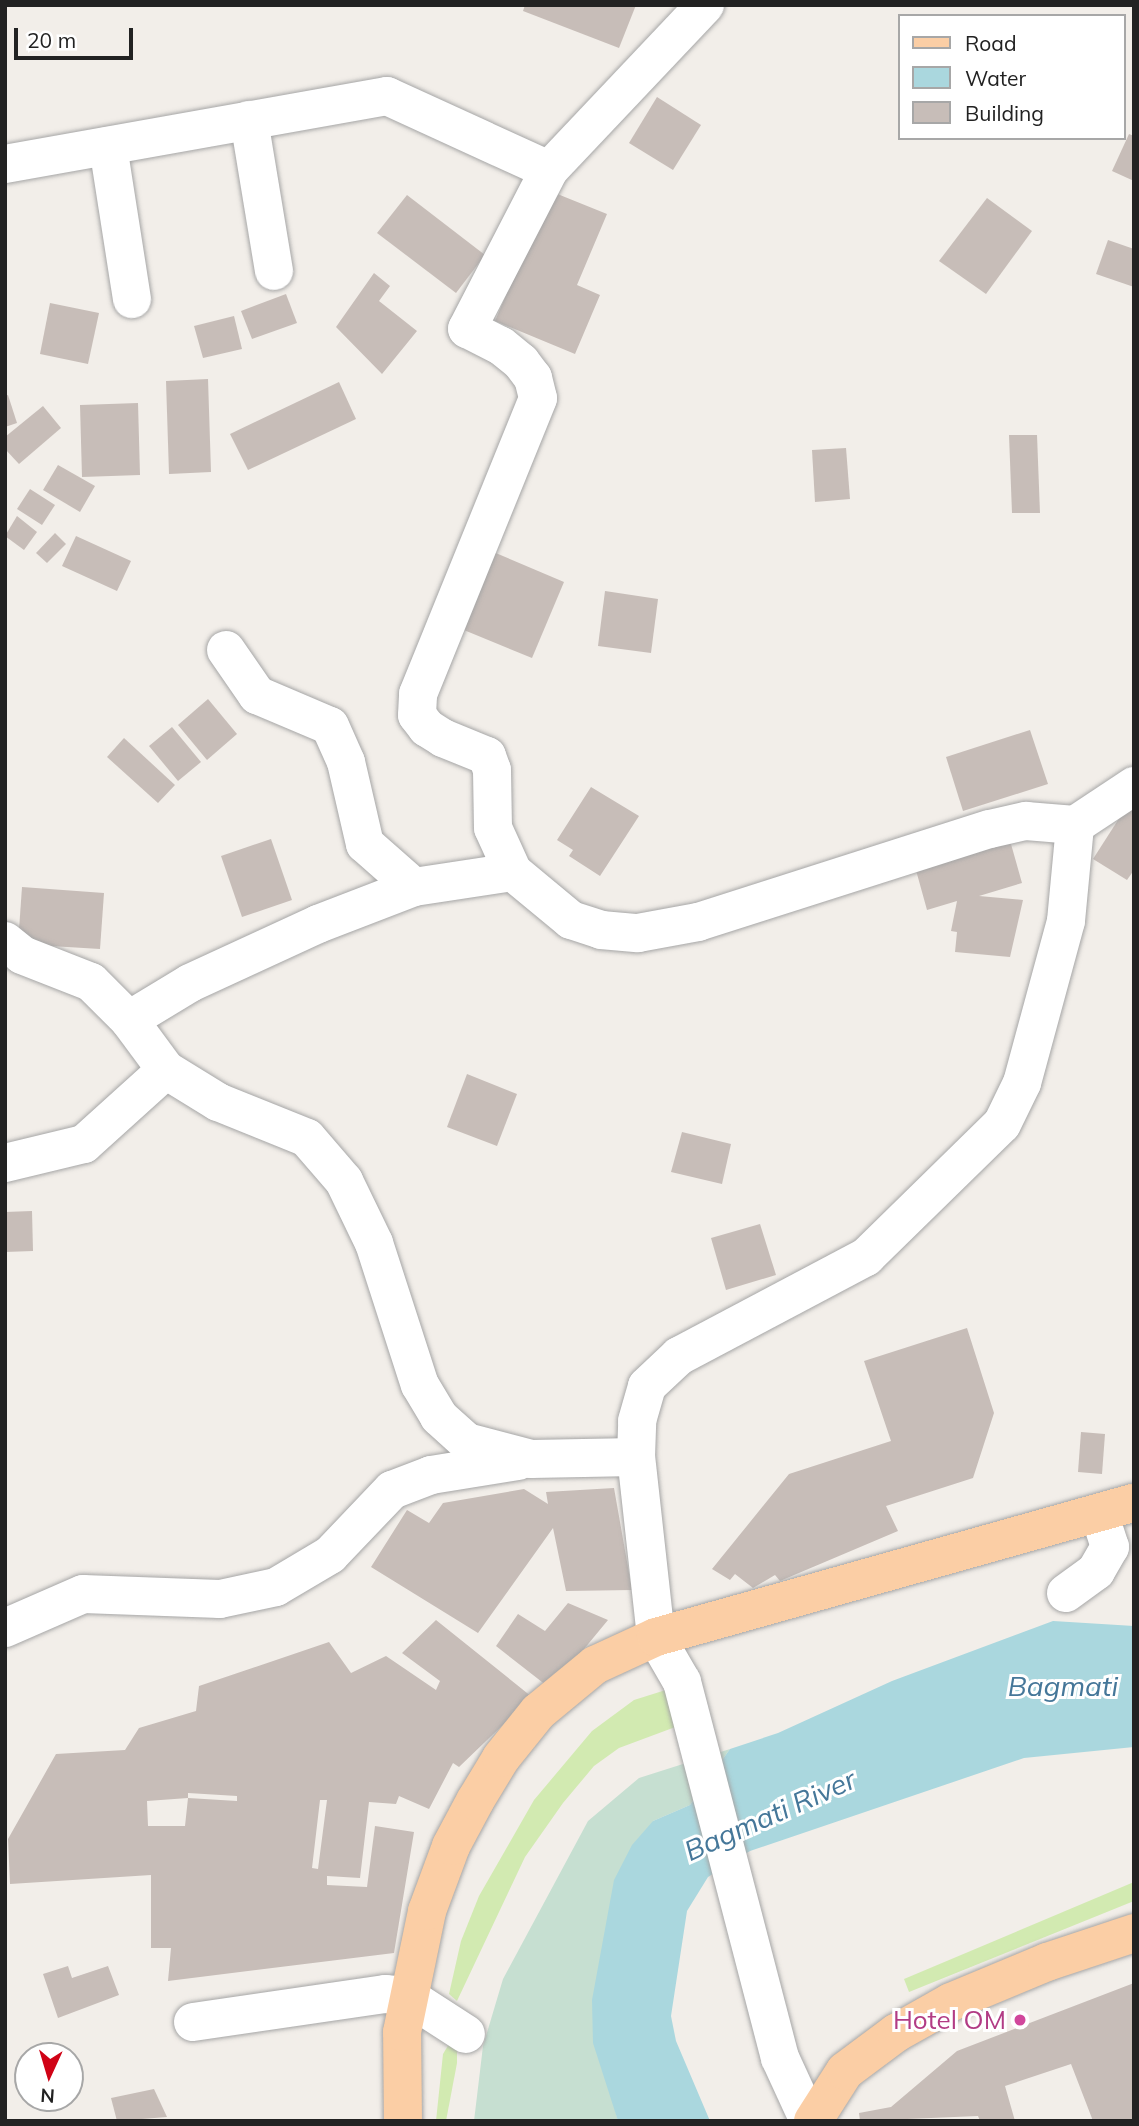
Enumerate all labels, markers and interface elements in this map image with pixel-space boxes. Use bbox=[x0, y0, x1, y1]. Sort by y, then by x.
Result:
scale bar bbox=[18, 14, 136, 58]
legend bbox=[898, 14, 1125, 140]
text: 20 m bbox=[27, 27, 76, 53]
text: Road bbox=[965, 30, 1016, 56]
text: Water bbox=[965, 65, 1026, 91]
text: Building bbox=[965, 100, 1044, 126]
water label: Bagmati bbox=[1008, 1669, 1118, 1703]
water label: Bagmati River bbox=[679, 1762, 861, 1868]
place label: Hotel OM bbox=[893, 2004, 1006, 2036]
marker: Hotel OM bbox=[1012, 2012, 1028, 2028]
north arrow bbox=[14, 2042, 84, 2112]
text: N bbox=[40, 2083, 56, 2108]

